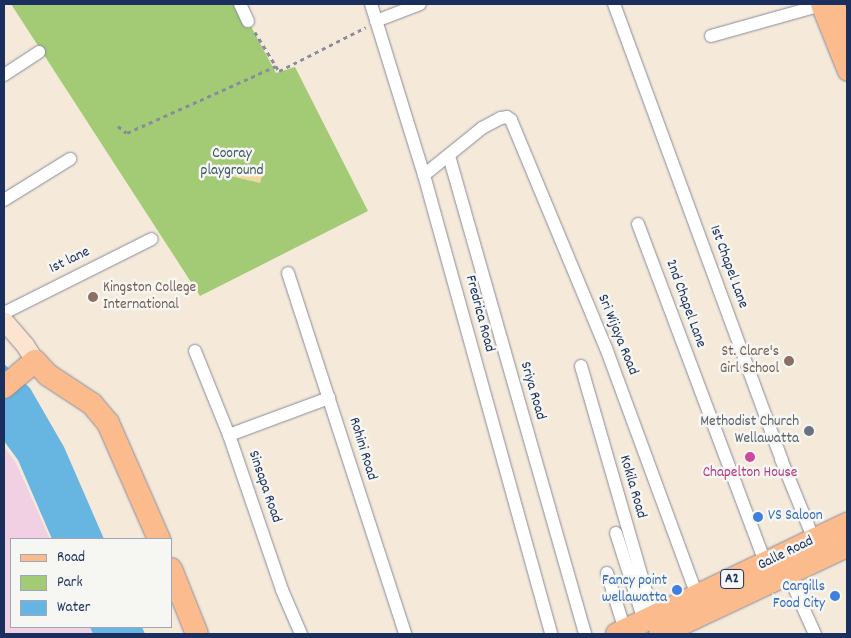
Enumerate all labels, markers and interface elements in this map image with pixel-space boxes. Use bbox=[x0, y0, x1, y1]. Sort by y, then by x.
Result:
park label: Cooray playground bbox=[201, 145, 263, 180]
street label: 1st Chapel Lane bbox=[705, 223, 751, 311]
street label: 1st lane bbox=[47, 244, 93, 278]
street label: 2nd Chapel Lane bbox=[661, 257, 709, 351]
street label: Fredrica Road bbox=[460, 274, 498, 354]
place label: Kingston College International bbox=[103, 279, 196, 314]
marker: Kingston College International bbox=[87, 291, 99, 303]
street label: Sri Wijaya Road bbox=[593, 292, 641, 378]
place label: St. Clare's Girl School bbox=[720, 343, 779, 378]
marker: St. Clare's Girl School bbox=[783, 355, 795, 367]
street label: Sriya Road bbox=[515, 360, 549, 422]
place label: Methodist Church Wellawatta bbox=[700, 413, 799, 448]
street label: Rohini Road bbox=[344, 415, 380, 483]
marker: Methodist Church Wellawatta bbox=[803, 425, 815, 437]
street label: Sinsapa Road bbox=[243, 449, 285, 525]
marker: Chapelton House bbox=[744, 451, 756, 463]
street label: Kokila Road bbox=[614, 453, 650, 521]
place label: Chapelton House bbox=[703, 465, 797, 483]
place label: VS Saloon bbox=[768, 508, 823, 526]
marker: VS Saloon bbox=[752, 511, 764, 523]
street label: Galle Road bbox=[755, 533, 817, 575]
legend bbox=[10, 538, 172, 628]
text: Road bbox=[57, 547, 85, 569]
road number: A2 bbox=[720, 568, 744, 590]
text: Park bbox=[57, 572, 83, 594]
place label: Fancy point wellawatta bbox=[602, 572, 667, 607]
place label: Cargills Food City bbox=[773, 578, 825, 613]
marker: Fancy point wellawatta bbox=[671, 584, 683, 596]
marker: Cargills Food City bbox=[829, 590, 841, 602]
text: Water bbox=[57, 597, 90, 619]

